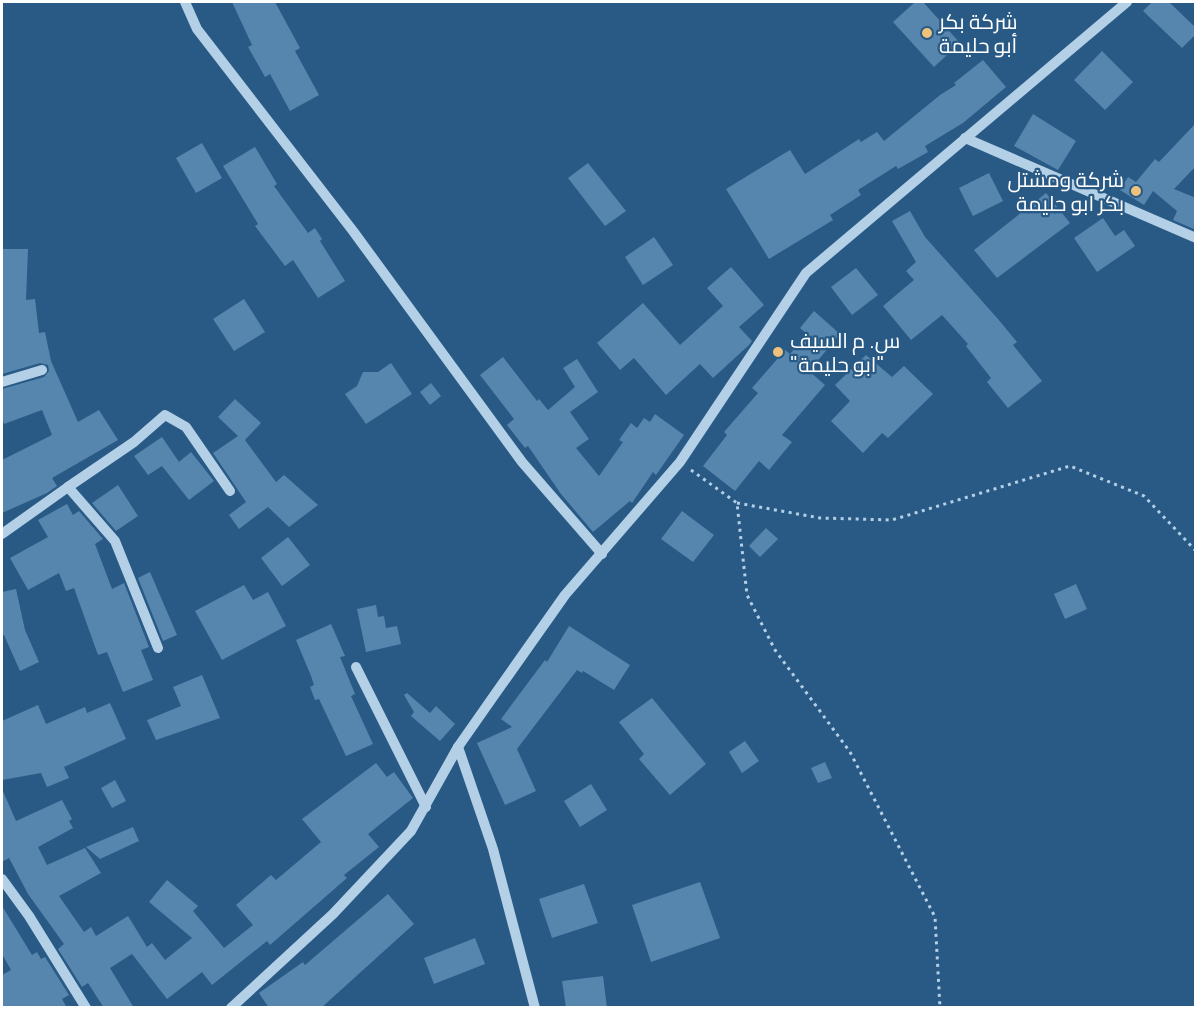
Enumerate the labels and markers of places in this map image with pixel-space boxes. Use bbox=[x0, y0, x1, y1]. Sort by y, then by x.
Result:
place label: شركة بكر أبو حليمة bbox=[938, 7, 1018, 59]
marker: شركة بكر أبو حليمة bbox=[920, 26, 934, 40]
place label: شركة ومشتل بكر ابو حليمة bbox=[1007, 165, 1124, 217]
marker: شركة ومشتل بكر ابو حليمة bbox=[1129, 184, 1143, 198]
place label: س. م السيف "ابو حليمة" bbox=[790, 326, 900, 378]
marker: س. م السيف "ابو حليمة" bbox=[771, 345, 785, 359]

